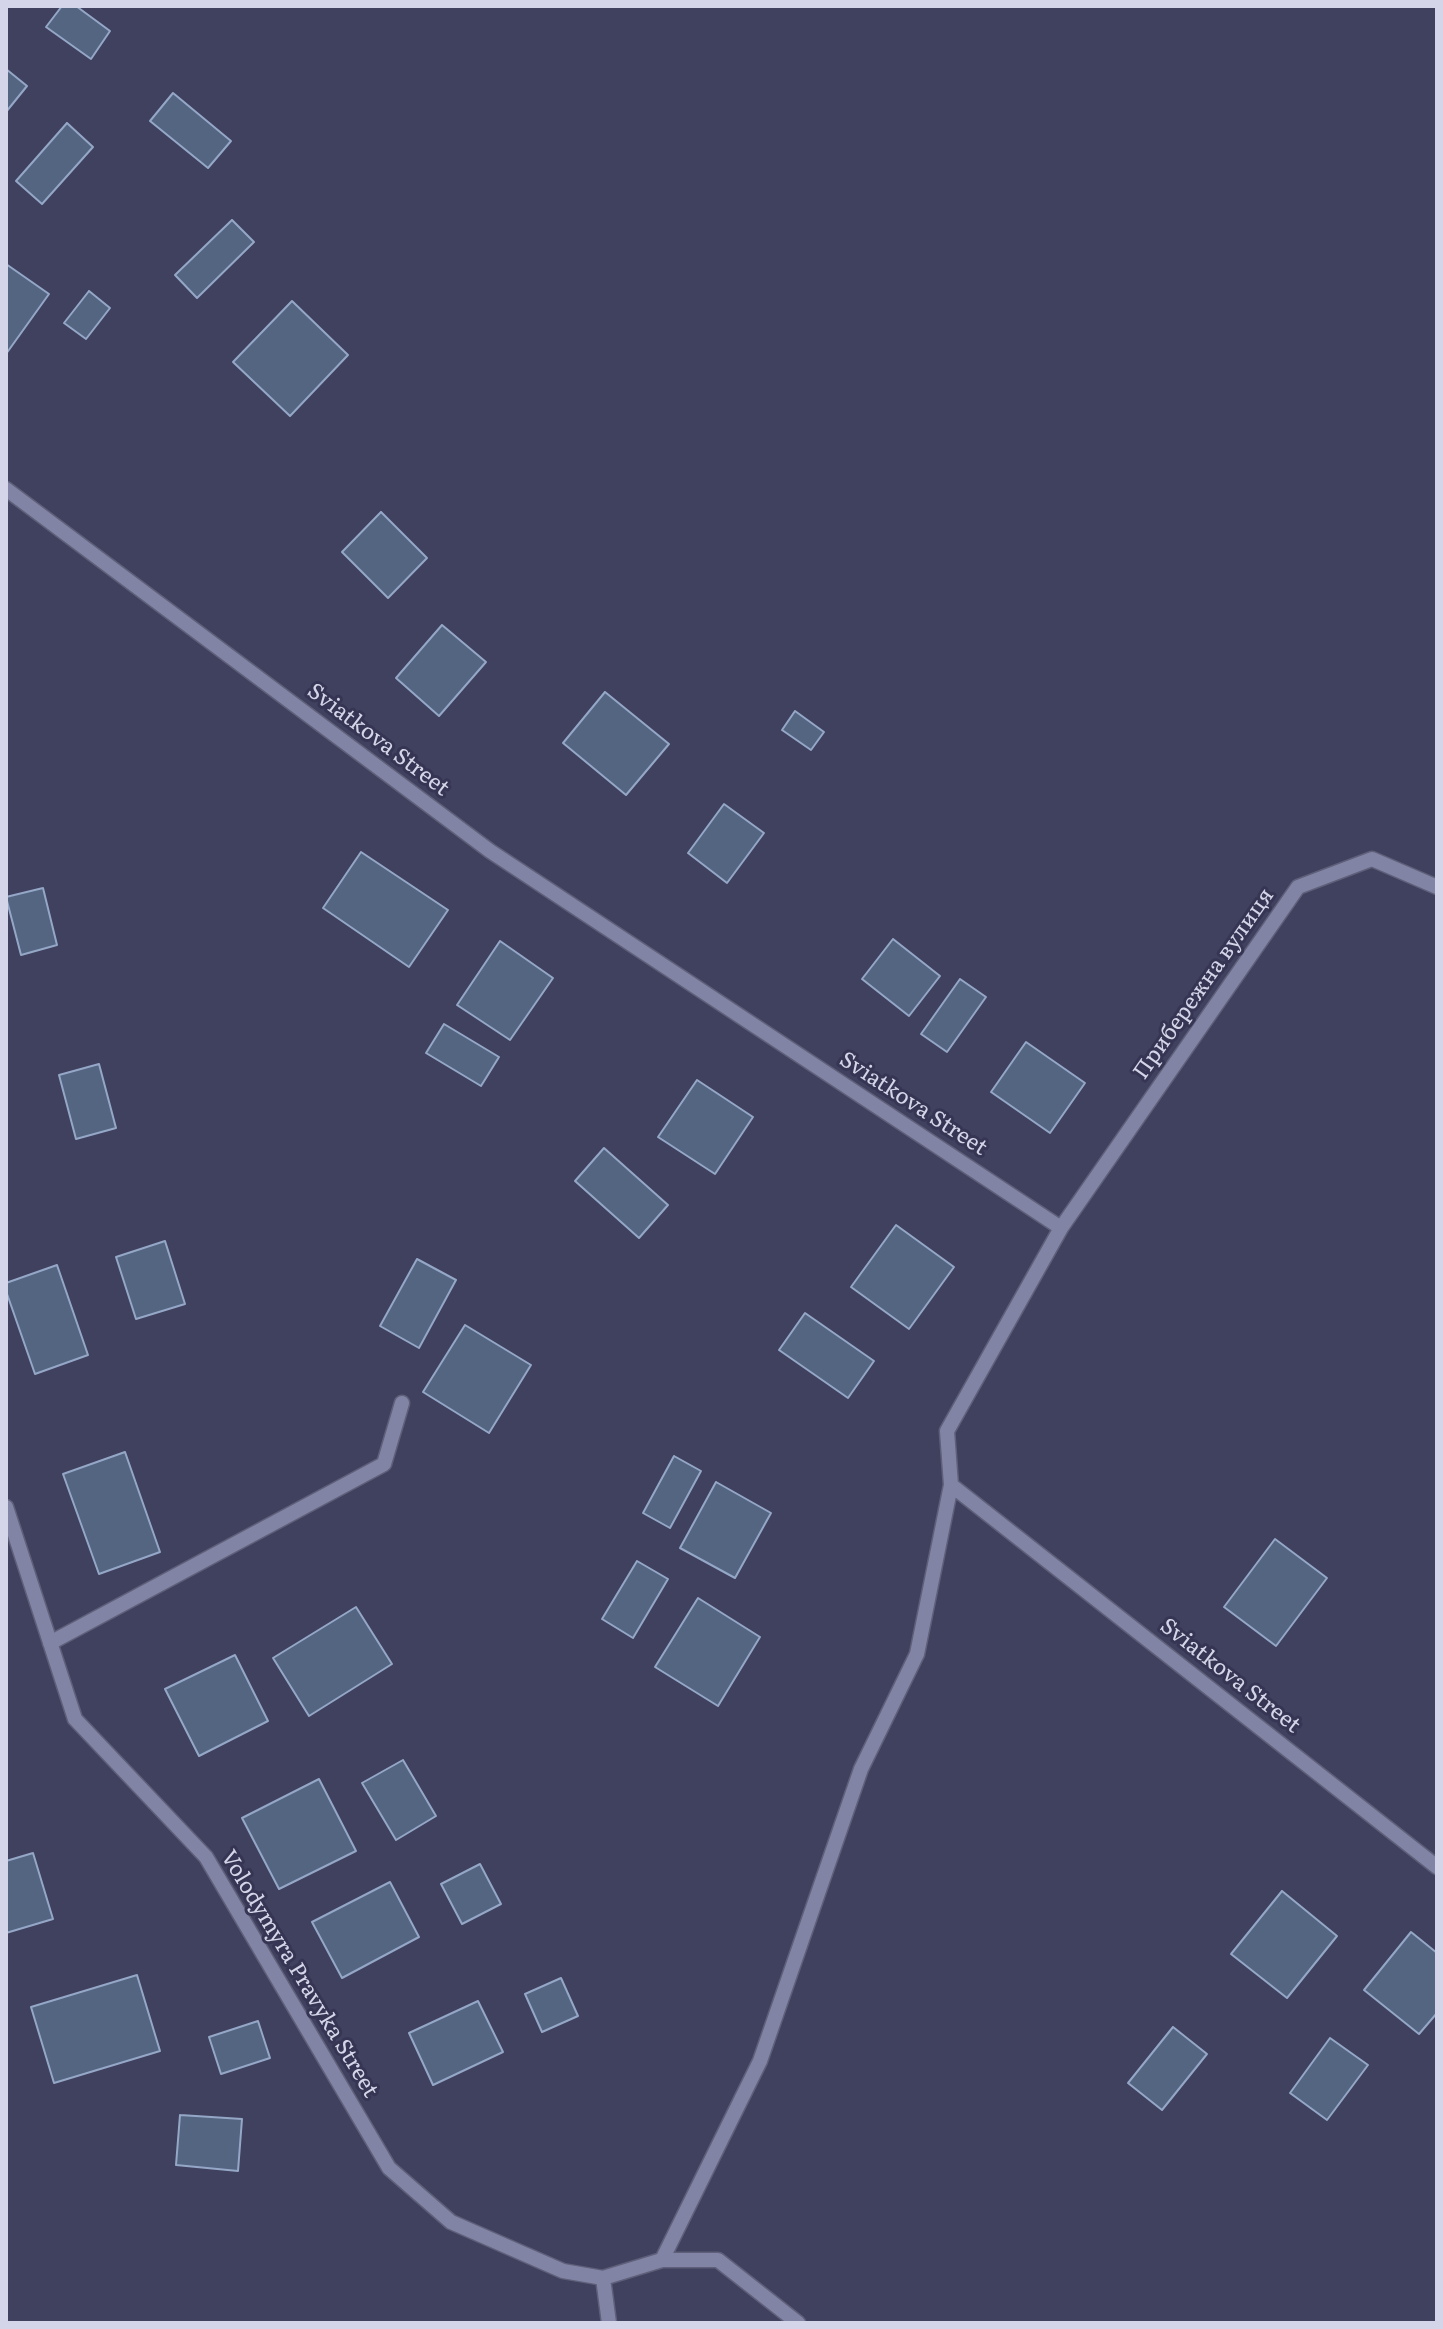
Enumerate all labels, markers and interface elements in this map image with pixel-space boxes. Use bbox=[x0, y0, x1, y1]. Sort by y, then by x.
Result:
street label: Sviatkova Street bbox=[302, 678, 454, 802]
street label: Прибережна вулиця bbox=[1128, 883, 1280, 1085]
street label: Sviatkova Street bbox=[834, 1046, 992, 1162]
street label: Sviatkova Street bbox=[1155, 1613, 1305, 1739]
street label: Volodymyra Pravyka Street bbox=[215, 1846, 383, 2102]

